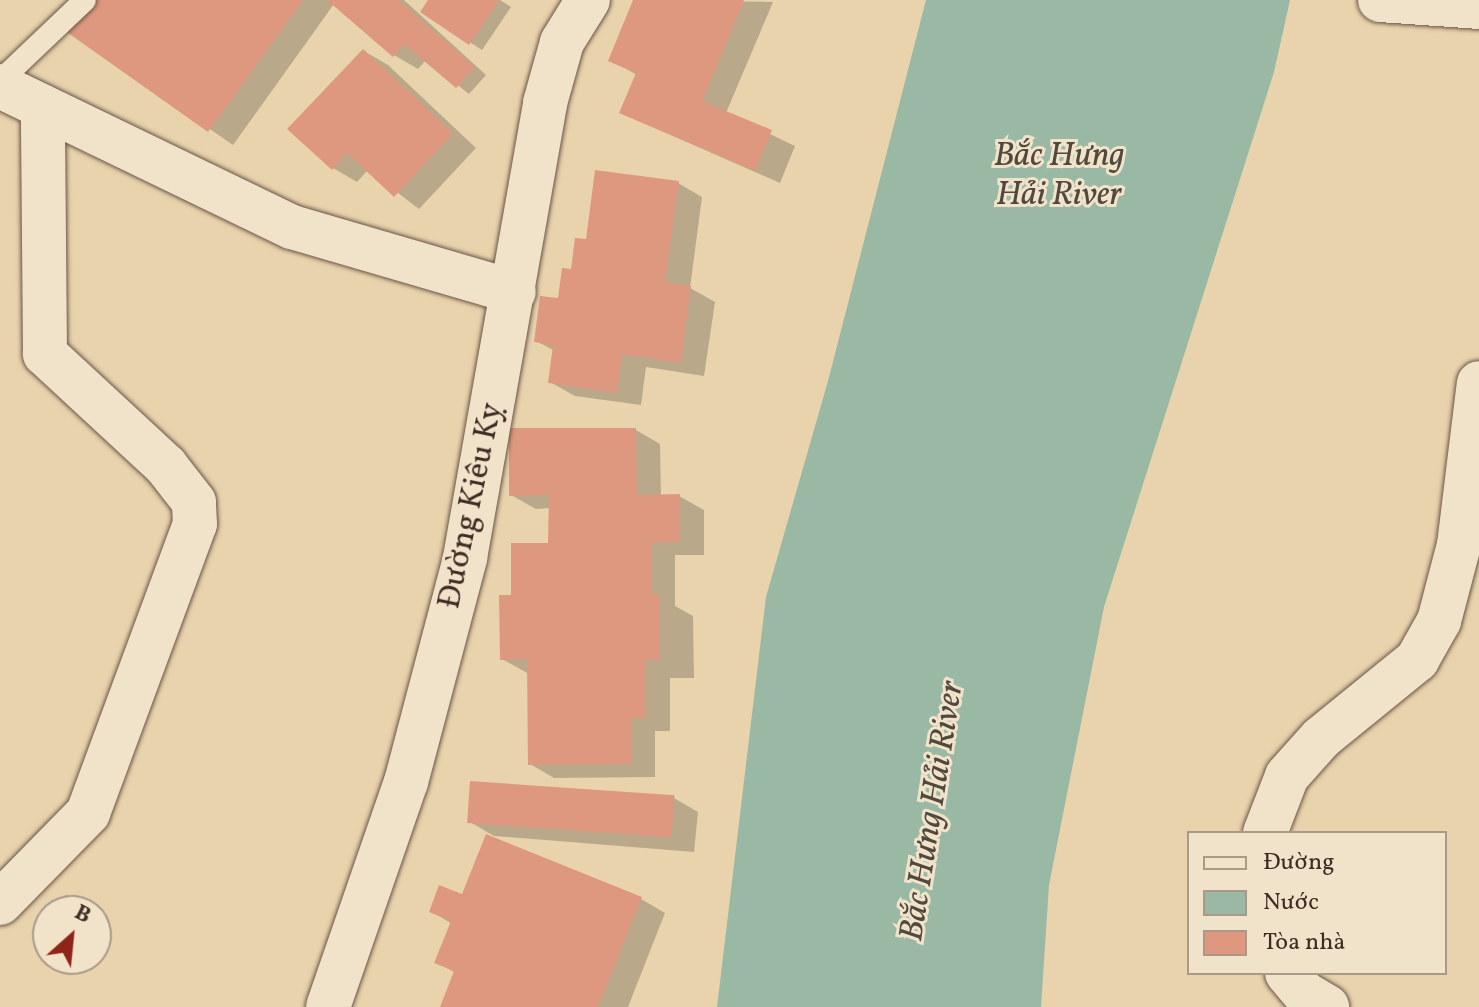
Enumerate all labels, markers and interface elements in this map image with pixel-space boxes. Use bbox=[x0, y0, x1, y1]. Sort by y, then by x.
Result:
water label: Bắc Hưng Hải River bbox=[994, 136, 1124, 216]
street label: Đường Kiêu Kỵ bbox=[431, 399, 513, 613]
water label: Bắc Hưng Hải River bbox=[892, 678, 974, 944]
legend bbox=[1187, 831, 1447, 975]
text: Đường bbox=[1263, 846, 1335, 880]
text: Nước bbox=[1263, 886, 1319, 920]
north arrow bbox=[32, 895, 112, 975]
text: B bbox=[69, 898, 96, 932]
text: Tòa nhà bbox=[1263, 926, 1345, 960]

